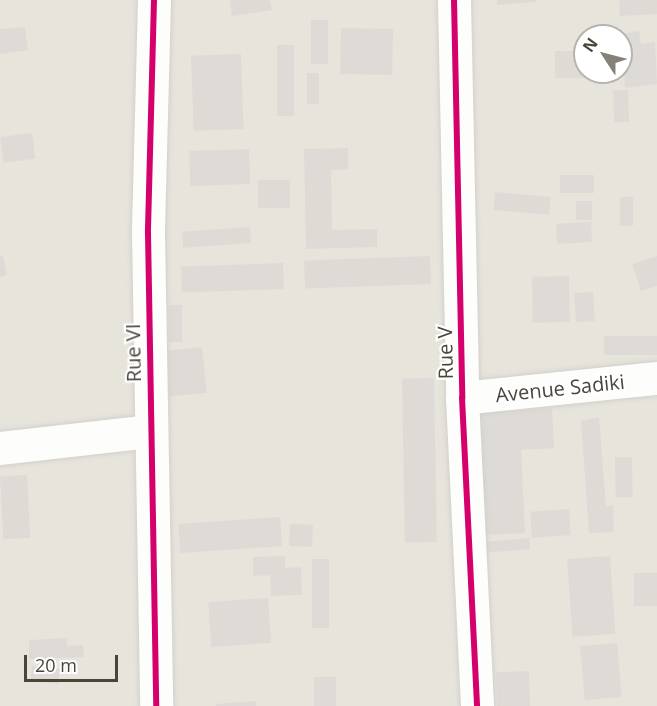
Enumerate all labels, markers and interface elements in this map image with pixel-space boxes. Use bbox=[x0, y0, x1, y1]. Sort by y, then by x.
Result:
north arrow bbox=[573, 24, 633, 84]
text: N bbox=[577, 33, 603, 56]
street label: Rue VI bbox=[120, 324, 146, 382]
street label: Rue V bbox=[433, 326, 457, 380]
street label: Avenue Sadiki bbox=[494, 369, 626, 407]
scale bar bbox=[27, 643, 122, 681]
text: 20 m bbox=[35, 653, 77, 677]

